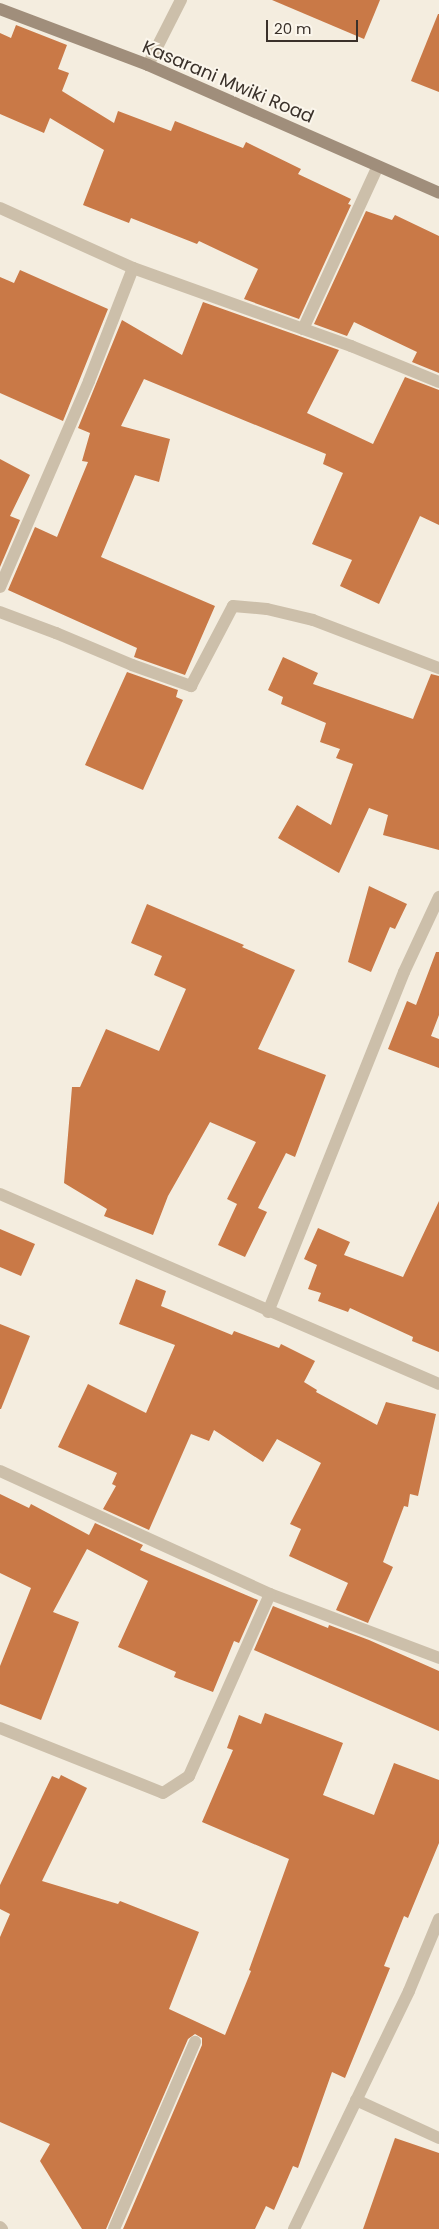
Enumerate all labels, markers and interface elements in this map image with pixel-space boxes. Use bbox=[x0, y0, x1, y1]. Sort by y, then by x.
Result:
scale bar bbox=[269, 10, 362, 42]
text: 20 m bbox=[274, 18, 312, 39]
street label: Kasarani Mwiki Road bbox=[139, 36, 317, 128]

